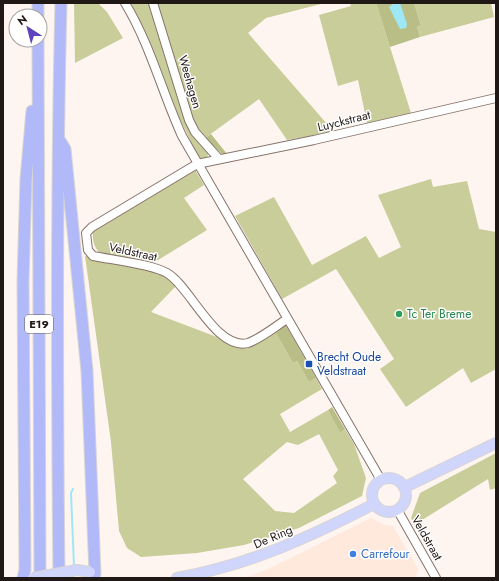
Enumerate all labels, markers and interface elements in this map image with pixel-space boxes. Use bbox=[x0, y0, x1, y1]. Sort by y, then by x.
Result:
north arrow bbox=[8, 8, 48, 48]
text: N bbox=[14, 11, 30, 29]
street label: Weehagen bbox=[174, 53, 206, 111]
street label: Luyckstraat bbox=[316, 106, 372, 136]
street label: Veldstraat bbox=[107, 238, 159, 266]
place label: Tc Ter Breme bbox=[407, 305, 471, 323]
marker: Tc Ter Breme bbox=[394, 309, 404, 319]
road number: E19 bbox=[25, 315, 53, 333]
place label: Brecht Oude Veldstraat bbox=[317, 348, 381, 380]
marker: Brecht Oude Veldstraat bbox=[304, 359, 314, 369]
street label: Veldstraat bbox=[407, 512, 447, 564]
street label: De Ring bbox=[251, 521, 295, 553]
place label: Carrefour bbox=[361, 545, 411, 563]
marker: Carrefour bbox=[348, 549, 358, 559]

